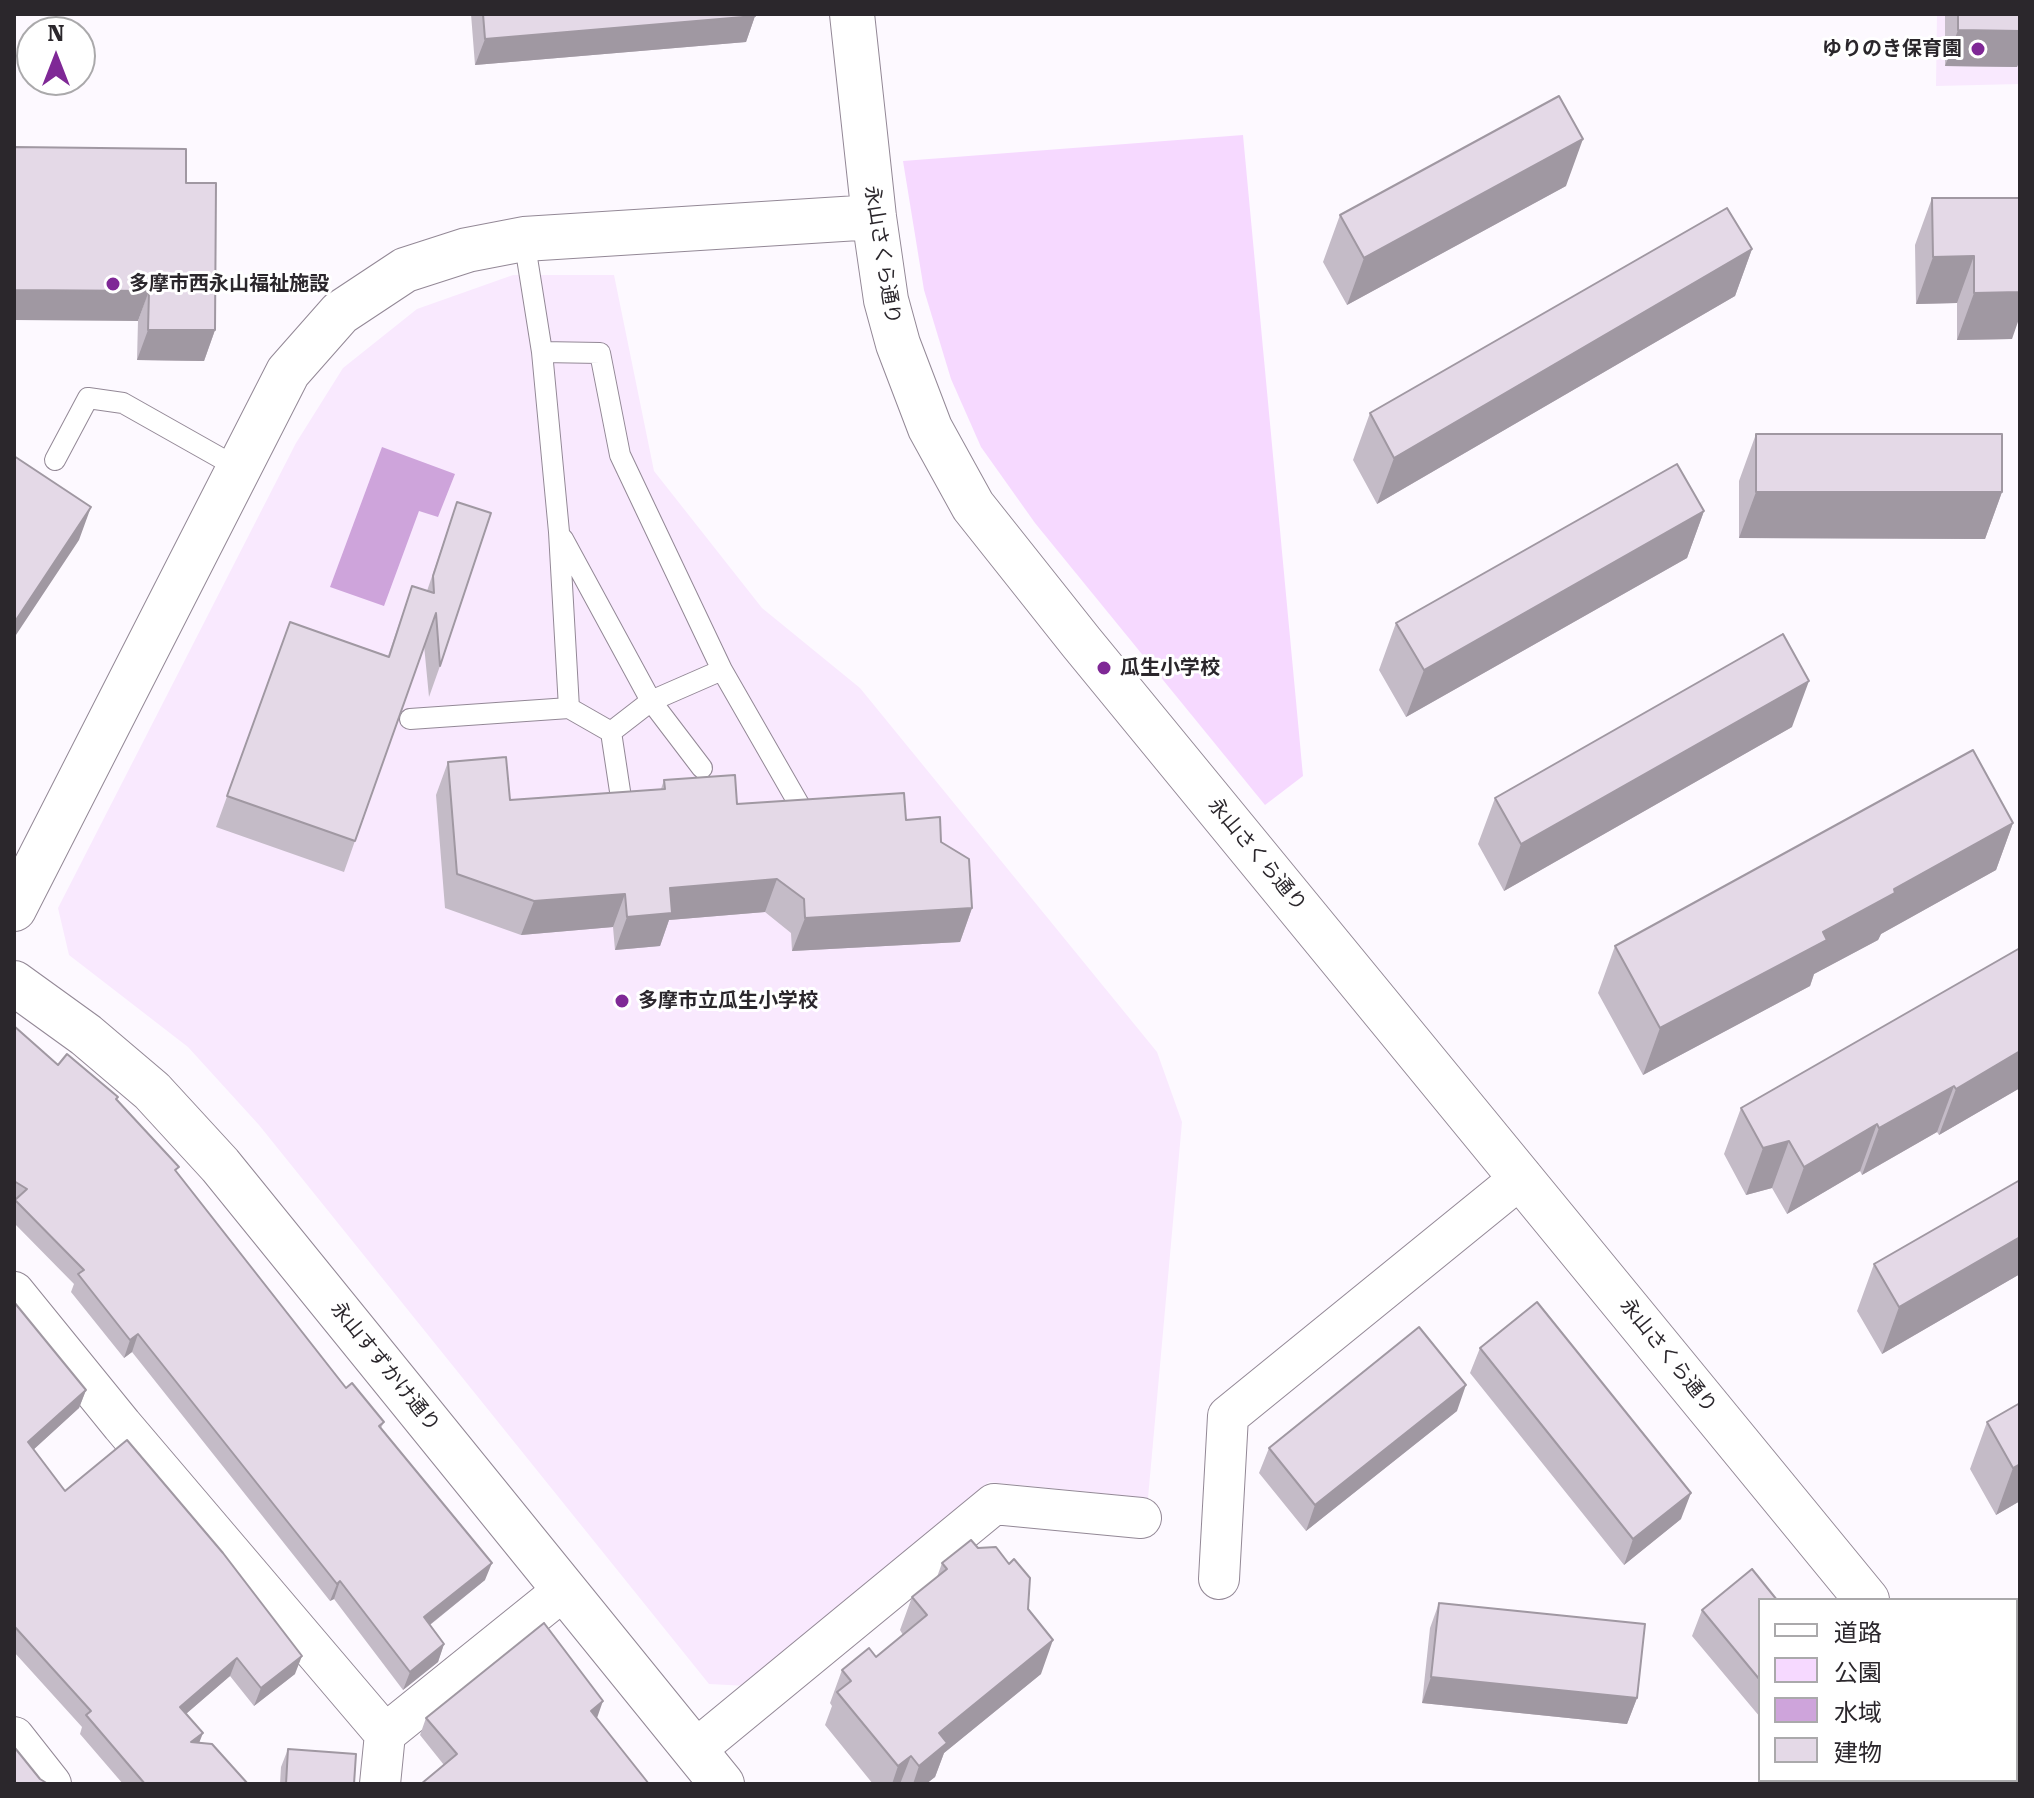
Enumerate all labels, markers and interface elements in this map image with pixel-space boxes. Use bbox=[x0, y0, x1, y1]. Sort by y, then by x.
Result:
north arrow bbox=[16, 16, 96, 96]
text: N bbox=[48, 21, 64, 46]
place label: ゆりのき保育園 bbox=[1822, 37, 1962, 61]
marker: ゆりのき保育園 bbox=[1969, 40, 1987, 58]
street label: 永山さくら通り bbox=[859, 184, 905, 326]
place label: 多摩市西永山福祉施設 bbox=[129, 272, 329, 296]
marker: 多摩市西永山福祉施設 bbox=[104, 275, 122, 293]
place label: 瓜生小学校 bbox=[1120, 656, 1220, 680]
marker: 瓜生小学校 bbox=[1095, 659, 1113, 677]
street label: 永山さくら通り bbox=[1203, 794, 1311, 916]
place label: 多摩市立瓜生小学校 bbox=[638, 989, 818, 1013]
marker: 多摩市立瓜生小学校 bbox=[613, 992, 631, 1010]
street label: 永山さくら通り bbox=[1615, 1294, 1721, 1418]
street label: 永山すずかけ通り bbox=[325, 1297, 445, 1437]
legend bbox=[1758, 1598, 2018, 1782]
text: 道路 bbox=[1834, 1619, 1882, 1647]
text: 公園 bbox=[1834, 1659, 1882, 1687]
text: 水域 bbox=[1834, 1699, 1882, 1727]
text: 建物 bbox=[1834, 1739, 1882, 1767]

